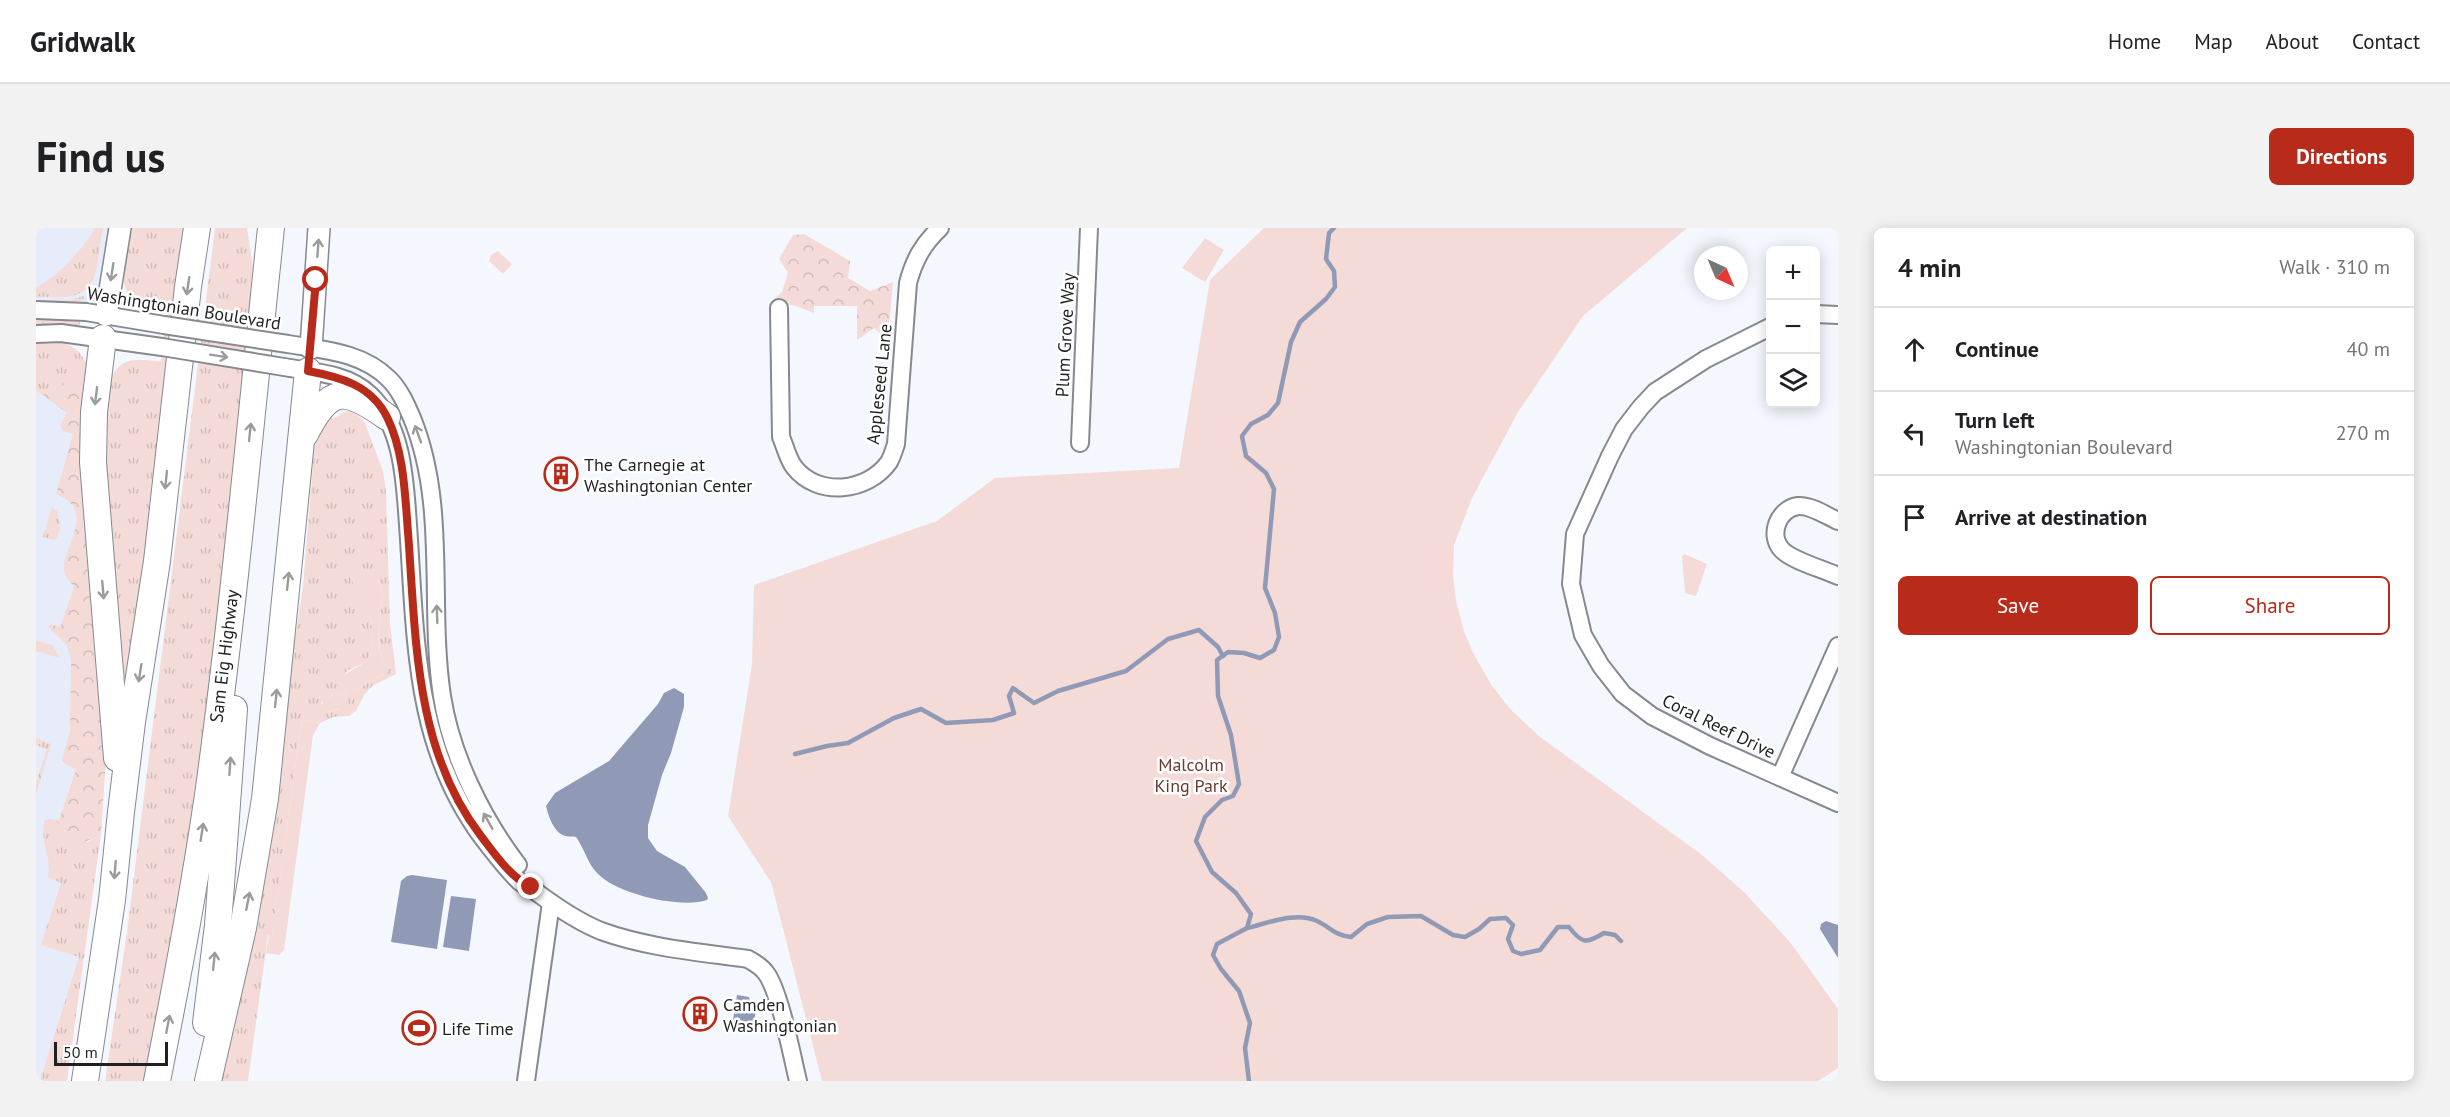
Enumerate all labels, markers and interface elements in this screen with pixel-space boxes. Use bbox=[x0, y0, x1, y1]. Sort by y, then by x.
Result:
text: Gridwalk bbox=[30, 23, 136, 60]
text: Home bbox=[2108, 28, 2161, 55]
text: Map bbox=[2194, 28, 2233, 55]
text: About bbox=[2266, 28, 2319, 55]
text: Contact bbox=[2352, 28, 2420, 55]
button: Directions bbox=[2269, 128, 2414, 185]
text: Find us bbox=[36, 129, 165, 184]
one-way arrow bbox=[312, 238, 323, 258]
north arrow bbox=[1694, 246, 1748, 300]
map controls bbox=[1766, 246, 1820, 408]
button: + bbox=[1766, 246, 1820, 300]
text: 4 min bbox=[1898, 251, 1961, 284]
text: Walk · 310 m bbox=[2279, 254, 2390, 280]
one-way arrow bbox=[107, 261, 118, 281]
route start bbox=[302, 266, 328, 292]
street label: Plum Grove Way bbox=[1050, 272, 1080, 398]
one-way arrow bbox=[182, 275, 193, 295]
street label: Washingtonian Boulevard bbox=[85, 281, 283, 335]
button: − bbox=[1766, 300, 1820, 354]
street label: Appleseed Lane bbox=[861, 322, 897, 446]
icon: ahead bbox=[1898, 333, 1931, 366]
text: Continue bbox=[1955, 335, 2039, 363]
text: 40 m bbox=[2347, 336, 2390, 362]
one-way arrow bbox=[209, 351, 229, 362]
button: layers bbox=[1766, 354, 1820, 408]
one-way arrow bbox=[90, 385, 101, 405]
text: Turn left bbox=[1955, 406, 2035, 434]
icon: left bbox=[1898, 417, 1931, 450]
text: 270 m bbox=[2336, 420, 2390, 446]
one-way arrow bbox=[245, 423, 256, 443]
one-way arrow bbox=[412, 425, 423, 444]
text: Washingtonian Boulevard bbox=[1955, 434, 2173, 460]
place label: The Carnegie at Washingtonian Center bbox=[584, 453, 752, 497]
building icon: The Carnegie at Washingtonian Center bbox=[543, 456, 579, 492]
one-way arrow bbox=[161, 469, 172, 489]
icon: arrive bbox=[1898, 501, 1931, 534]
text: Arrive at destination bbox=[1955, 503, 2147, 531]
one-way arrow bbox=[283, 572, 294, 592]
button: Save bbox=[1898, 576, 2138, 635]
button: Share bbox=[2150, 576, 2390, 635]
one-way arrow bbox=[98, 580, 109, 600]
street label: Sam Eig Highway bbox=[204, 588, 244, 724]
one-way arrow bbox=[431, 604, 442, 624]
one-way arrow bbox=[135, 662, 146, 682]
one-way arrow bbox=[271, 688, 282, 708]
street label: Coral Reef Drive bbox=[1659, 689, 1779, 763]
park label: Malcolm King Park bbox=[1154, 753, 1228, 797]
one-way arrow bbox=[225, 757, 236, 777]
one-way arrow bbox=[482, 813, 494, 830]
one-way arrow bbox=[197, 822, 208, 842]
one-way arrow bbox=[109, 860, 120, 880]
route end bbox=[517, 873, 543, 899]
one-way arrow bbox=[243, 891, 254, 911]
one-way arrow bbox=[209, 951, 220, 971]
place label: Camden Washingtonian bbox=[723, 993, 837, 1037]
building icon: Camden Washingtonian bbox=[682, 996, 718, 1032]
sports icon: Life Time bbox=[401, 1010, 437, 1046]
one-way arrow bbox=[163, 1014, 174, 1034]
place label: Life Time bbox=[442, 1017, 514, 1040]
scale bar bbox=[54, 1039, 168, 1066]
text: 50 m bbox=[63, 1042, 98, 1062]

